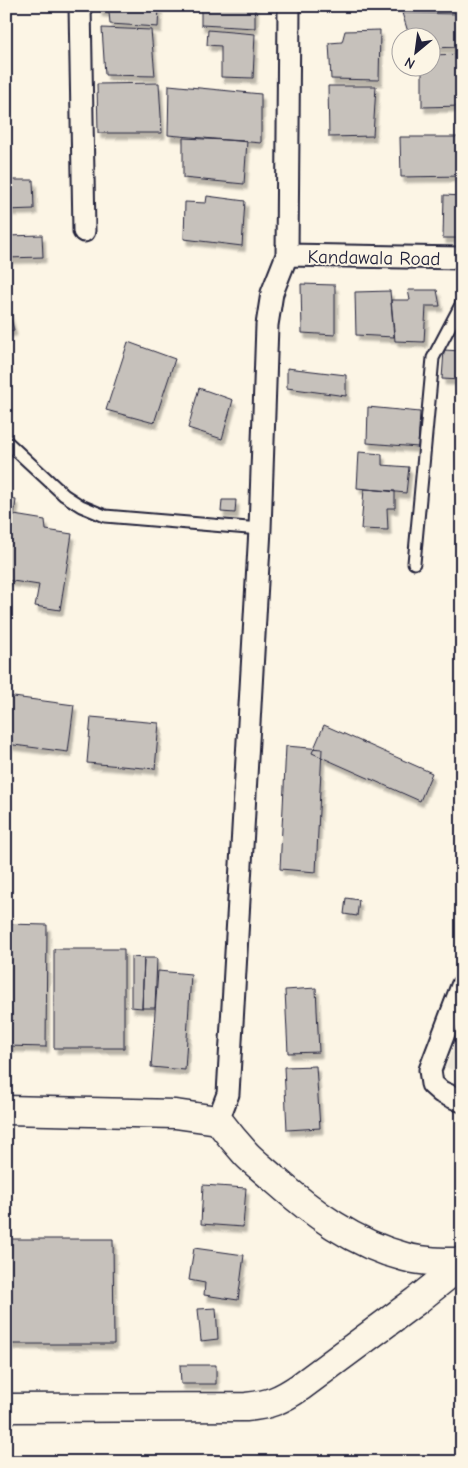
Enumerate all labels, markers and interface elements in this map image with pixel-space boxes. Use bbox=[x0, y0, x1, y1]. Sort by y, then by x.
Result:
north arrow bbox=[390, 28, 440, 78]
text: N bbox=[402, 53, 418, 73]
street label: Kandawala Road bbox=[307, 246, 441, 270]

